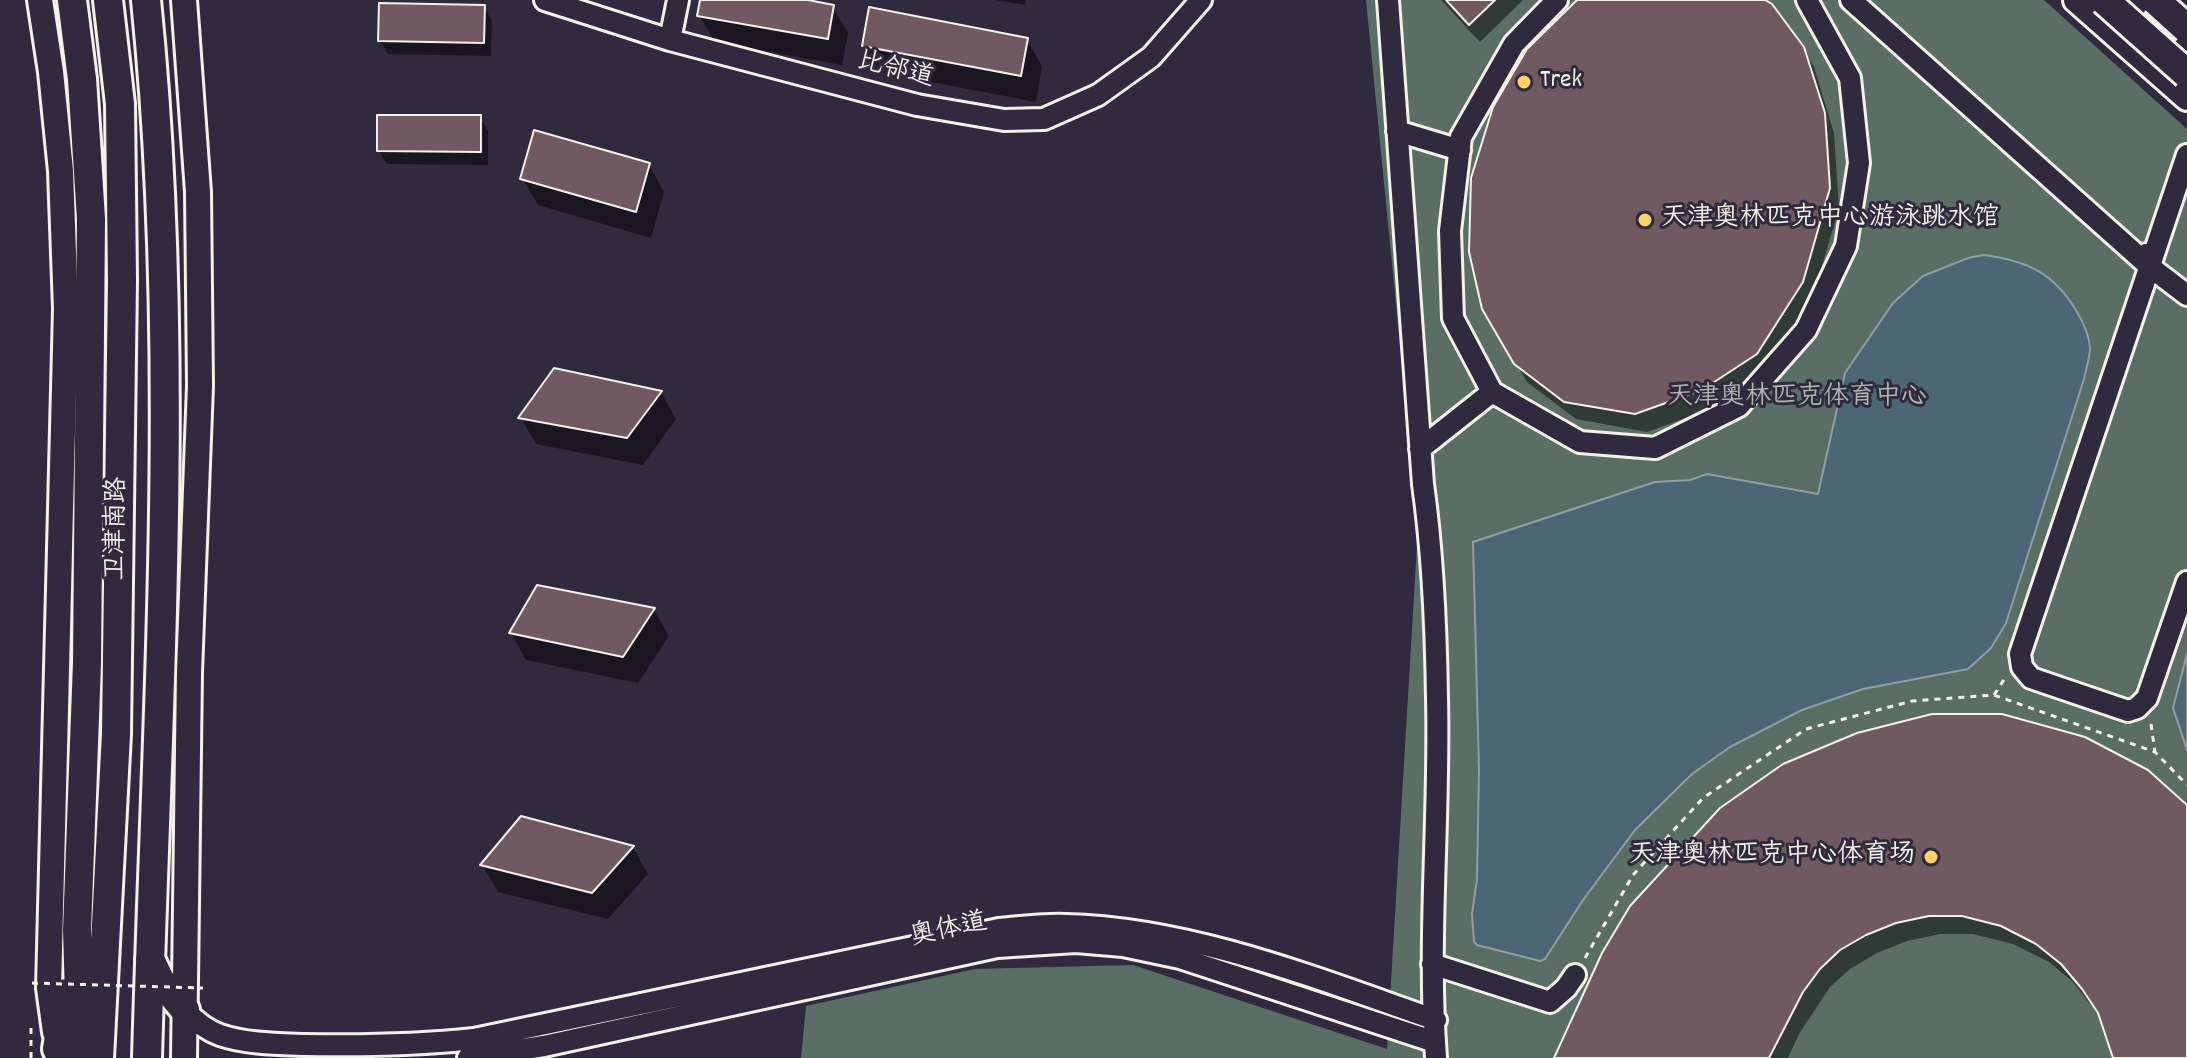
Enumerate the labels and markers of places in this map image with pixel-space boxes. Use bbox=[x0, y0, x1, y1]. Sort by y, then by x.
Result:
place label: Trek bbox=[1540, 66, 1582, 98]
marker: Trek bbox=[1515, 73, 1533, 91]
place label: 天津奥林匹克中心游泳跳水馆 bbox=[1661, 204, 1999, 236]
marker: 天津奥林匹克中心游泳跳水馆 bbox=[1636, 211, 1654, 229]
place label: 天津奥林匹克中心体育场 bbox=[1629, 841, 1915, 873]
marker: 天津奥林匹克中心体育场 bbox=[1922, 848, 1940, 866]

